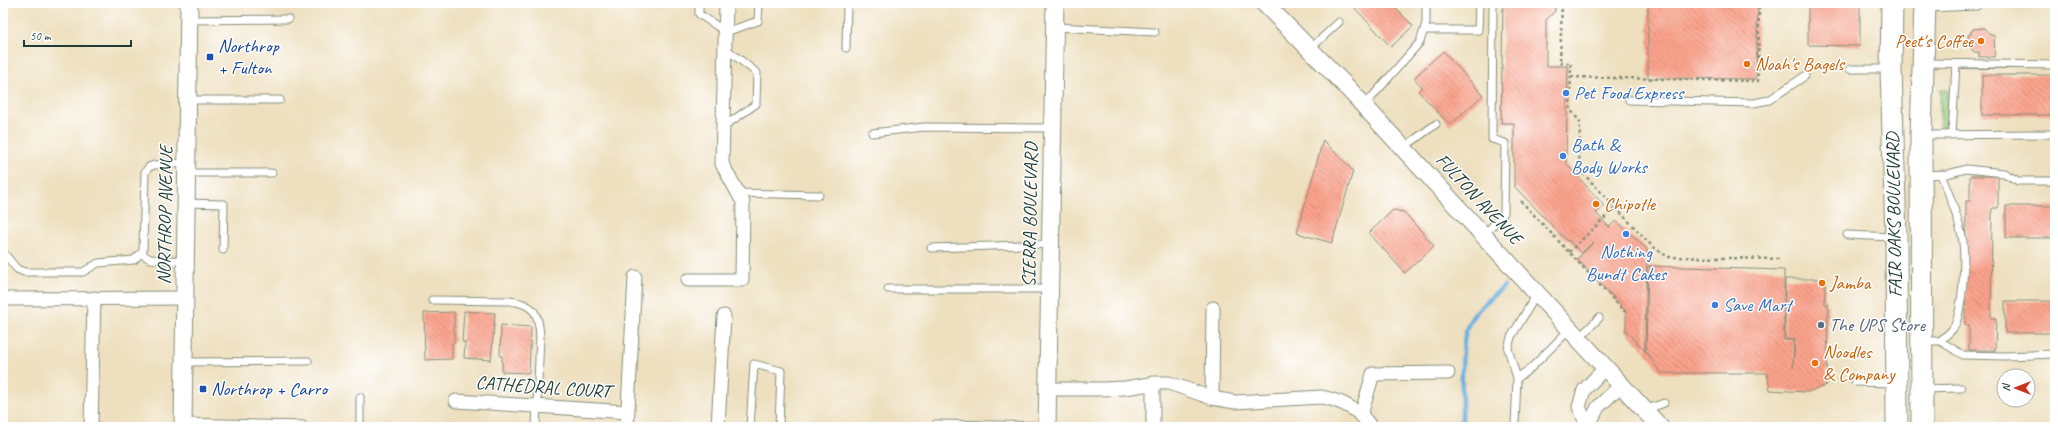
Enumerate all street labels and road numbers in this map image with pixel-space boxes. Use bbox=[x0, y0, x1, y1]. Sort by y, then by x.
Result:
street label: FAIR OAKS BOULEVARD bbox=[1881, 130, 1907, 298]
street label: SIERRA BOULEVARD bbox=[1017, 140, 1043, 288]
street label: NORTHROP AVENUE bbox=[152, 143, 178, 285]
street label: FULTON AVENUE bbox=[1430, 148, 1529, 252]
street label: CATHEDRAL COURT bbox=[475, 370, 616, 404]

